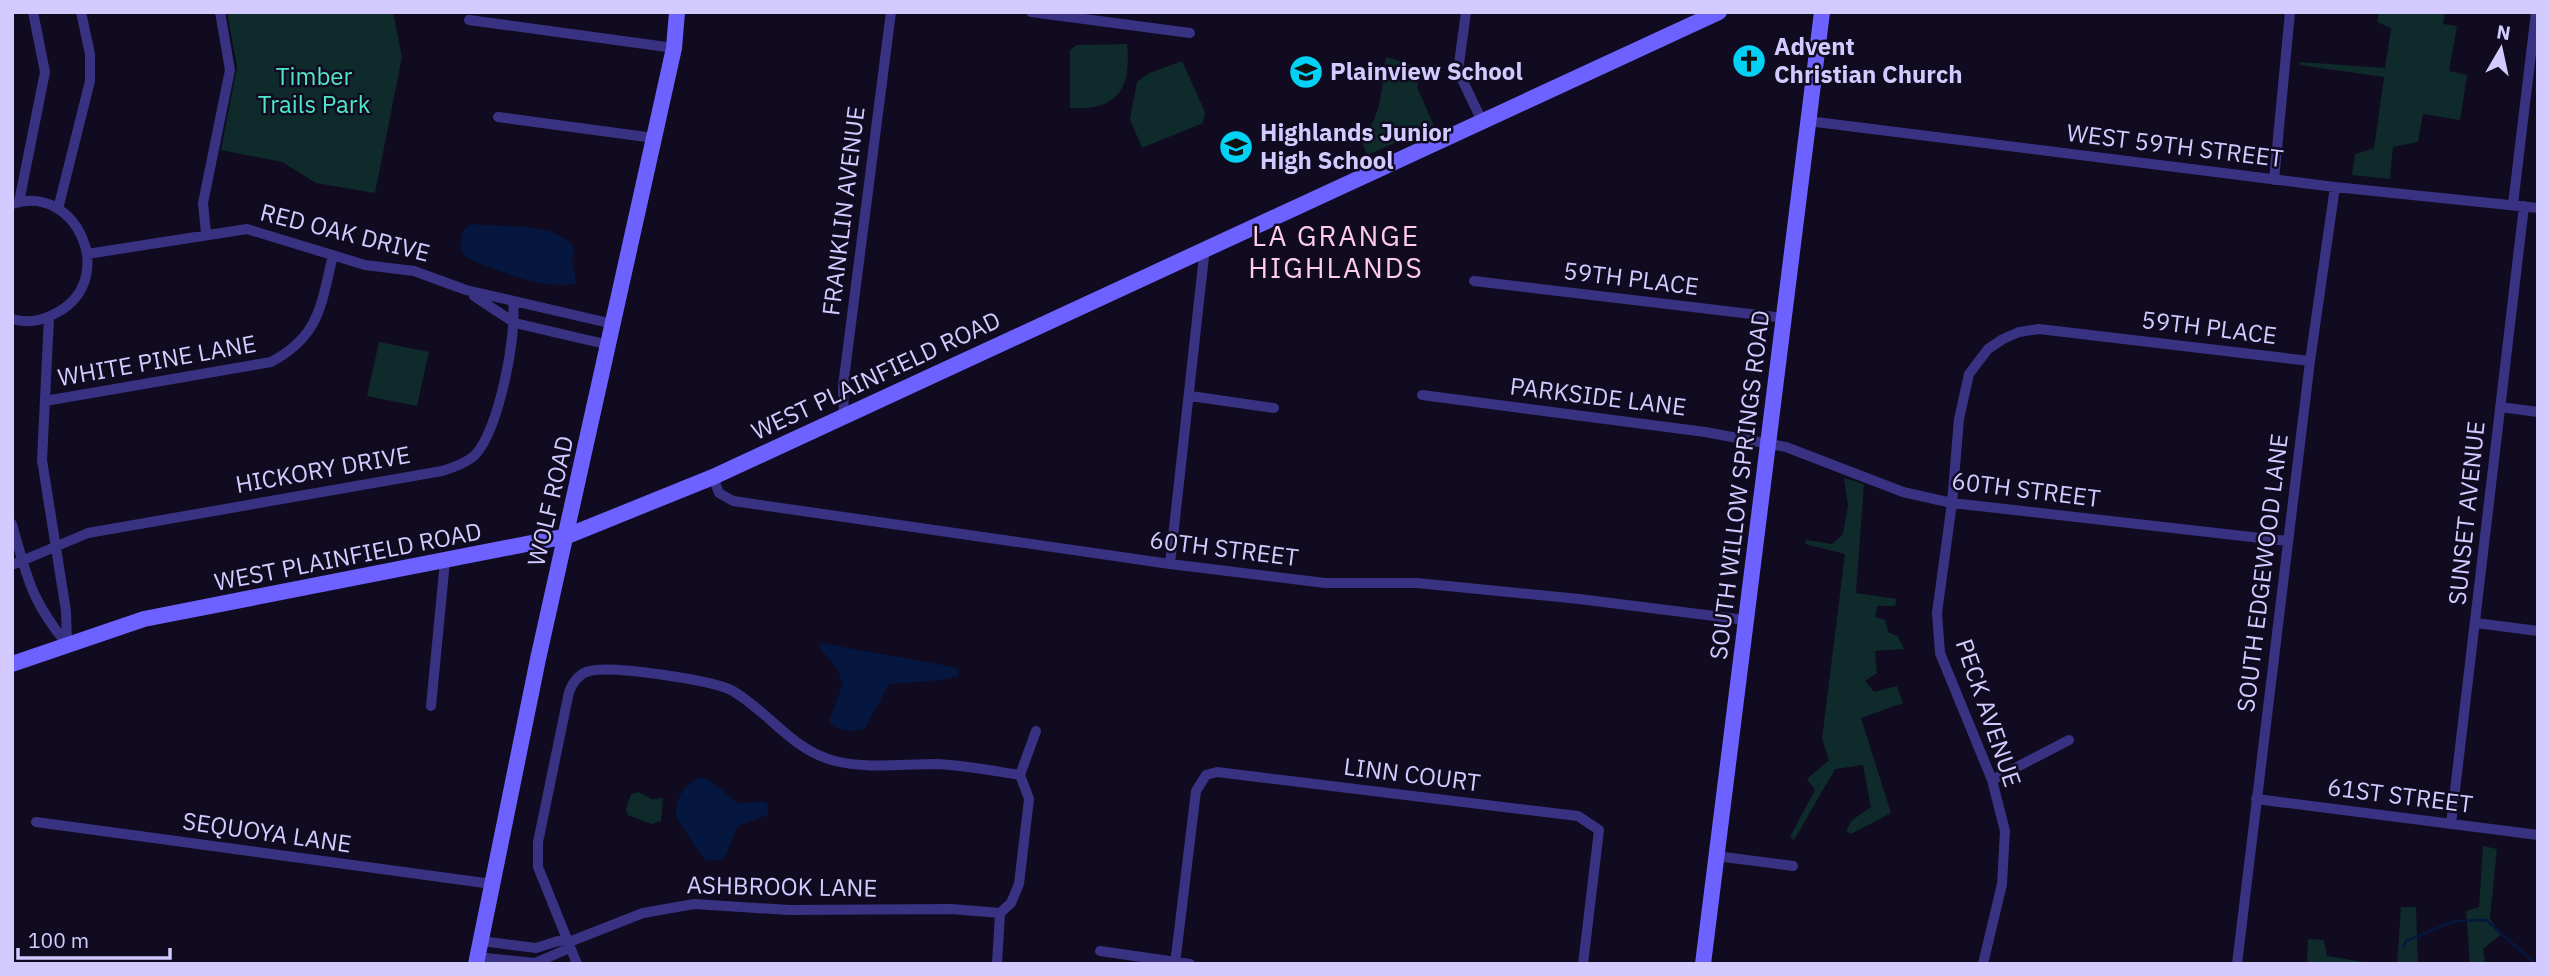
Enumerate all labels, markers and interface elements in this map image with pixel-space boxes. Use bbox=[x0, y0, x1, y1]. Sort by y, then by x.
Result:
north arrow bbox=[2466, 14, 2536, 84]
text: N bbox=[2495, 19, 2512, 45]
place label: Advent Christian Church bbox=[1774, 30, 1963, 90]
church icon: Advent Christian Church bbox=[1730, 42, 1768, 80]
school or university icon: Plainview School bbox=[1287, 53, 1325, 91]
place label: Plainview School bbox=[1330, 55, 1523, 87]
park label: Timber Trails Park bbox=[258, 60, 371, 120]
street label: FRANKLIN AVENUE bbox=[814, 104, 872, 317]
place label: Highlands Junior High School bbox=[1260, 116, 1452, 176]
street label: WEST 59TH STREET bbox=[2065, 116, 2286, 174]
school or university icon: Highlands Junior High School bbox=[1217, 128, 1255, 166]
street label: RED OAK DRIVE bbox=[257, 195, 433, 269]
district label: LA GRANGE HIGHLANDS bbox=[1248, 217, 1424, 286]
street label: 59TH PLACE bbox=[1562, 254, 1701, 302]
street label: WEST PLAINFIELD ROAD bbox=[746, 303, 1005, 447]
street label: 59TH PLACE bbox=[2140, 303, 2279, 351]
street label: SOUTH WILLOW SPRINGS ROAD bbox=[1702, 308, 1776, 661]
street label: WHITE PINE LANE bbox=[55, 327, 258, 393]
street label: PARKSIDE LANE bbox=[1508, 369, 1688, 423]
street label: SUNSET AVENUE bbox=[2440, 419, 2492, 606]
street label: SOUTH EDGEWOOD LANE bbox=[2229, 432, 2295, 714]
street label: WOLF ROAD bbox=[520, 433, 581, 569]
street label: HICKORY DRIVE bbox=[233, 438, 413, 500]
street label: 60TH STREET bbox=[1950, 464, 2103, 514]
street label: WEST PLAINFIELD ROAD bbox=[212, 514, 484, 598]
street label: 60TH STREET bbox=[1148, 523, 1301, 573]
street label: PECK AVENUE bbox=[1949, 634, 2029, 791]
street label: LINN COURT bbox=[1342, 750, 1483, 798]
street label: 61ST STREET bbox=[2326, 770, 2475, 820]
street label: SEQUOYA LANE bbox=[181, 804, 354, 860]
street label: ASHBROOK LANE bbox=[686, 868, 878, 904]
scale bar bbox=[18, 916, 170, 960]
text: 100 m bbox=[28, 926, 89, 954]

